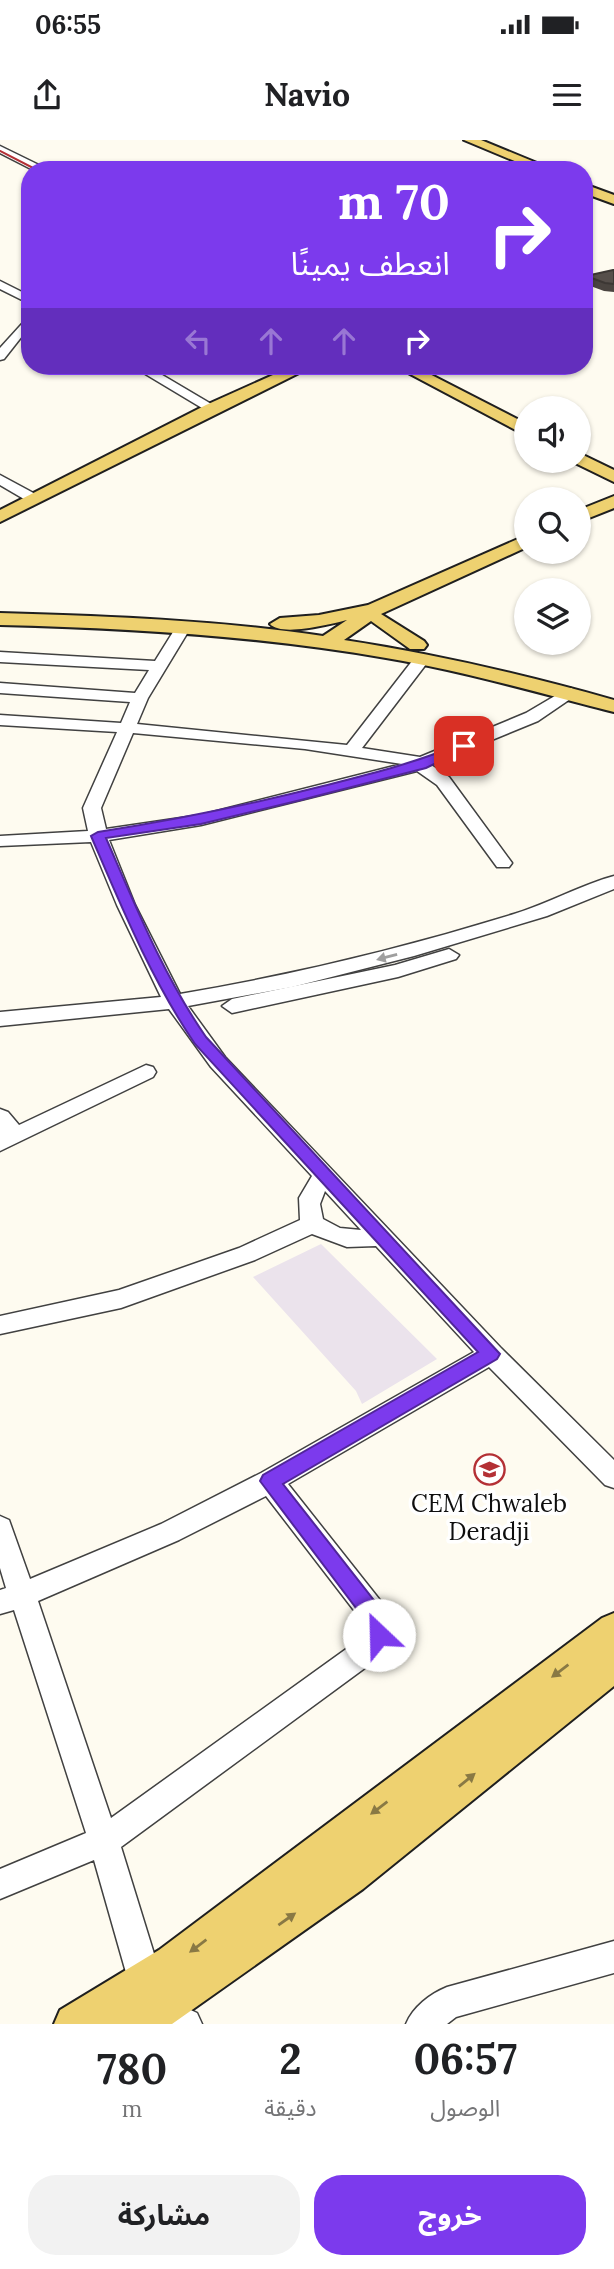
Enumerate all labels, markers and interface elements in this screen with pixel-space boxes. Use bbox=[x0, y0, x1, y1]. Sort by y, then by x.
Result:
text: 06:55 bbox=[35, 8, 101, 41]
text: Navio bbox=[264, 74, 350, 115]
icon: share bbox=[28, 76, 66, 114]
icon: menu bbox=[548, 76, 586, 114]
text: 70 m bbox=[338, 170, 450, 232]
icon: right bbox=[474, 189, 565, 280]
text: انعطف يمينًا bbox=[291, 243, 450, 284]
icon: left bbox=[179, 322, 217, 360]
icon: ahead bbox=[252, 322, 290, 360]
icon: ahead bbox=[325, 322, 363, 360]
icon: right bbox=[398, 322, 436, 360]
map controls bbox=[514, 396, 591, 655]
button: sound bbox=[514, 396, 591, 473]
button: search bbox=[514, 487, 591, 564]
button: layers bbox=[514, 578, 591, 655]
pin bbox=[434, 716, 494, 776]
icon: arrive bbox=[445, 727, 483, 765]
one-way arrow bbox=[376, 953, 397, 963]
school or university icon: CEM Chwaleb Deradji bbox=[472, 1453, 506, 1487]
place label: CEM Chwaleb Deradji bbox=[411, 1488, 567, 1547]
position arrow bbox=[342, 1598, 416, 1672]
one-way arrow bbox=[551, 1663, 569, 1677]
one-way arrow bbox=[458, 1773, 476, 1788]
one-way arrow bbox=[370, 1801, 388, 1815]
one-way arrow bbox=[278, 1912, 296, 1926]
one-way arrow bbox=[189, 1938, 207, 1953]
text: 2 bbox=[279, 2032, 302, 2086]
text: 06:57 bbox=[413, 2032, 517, 2086]
text: 780 bbox=[97, 2042, 167, 2096]
text: دقيقة bbox=[264, 2093, 317, 2122]
text: الوصول bbox=[430, 2093, 500, 2122]
text: m bbox=[122, 2094, 142, 2123]
button: مشاركة bbox=[28, 2175, 300, 2255]
button: خروج bbox=[314, 2175, 586, 2255]

